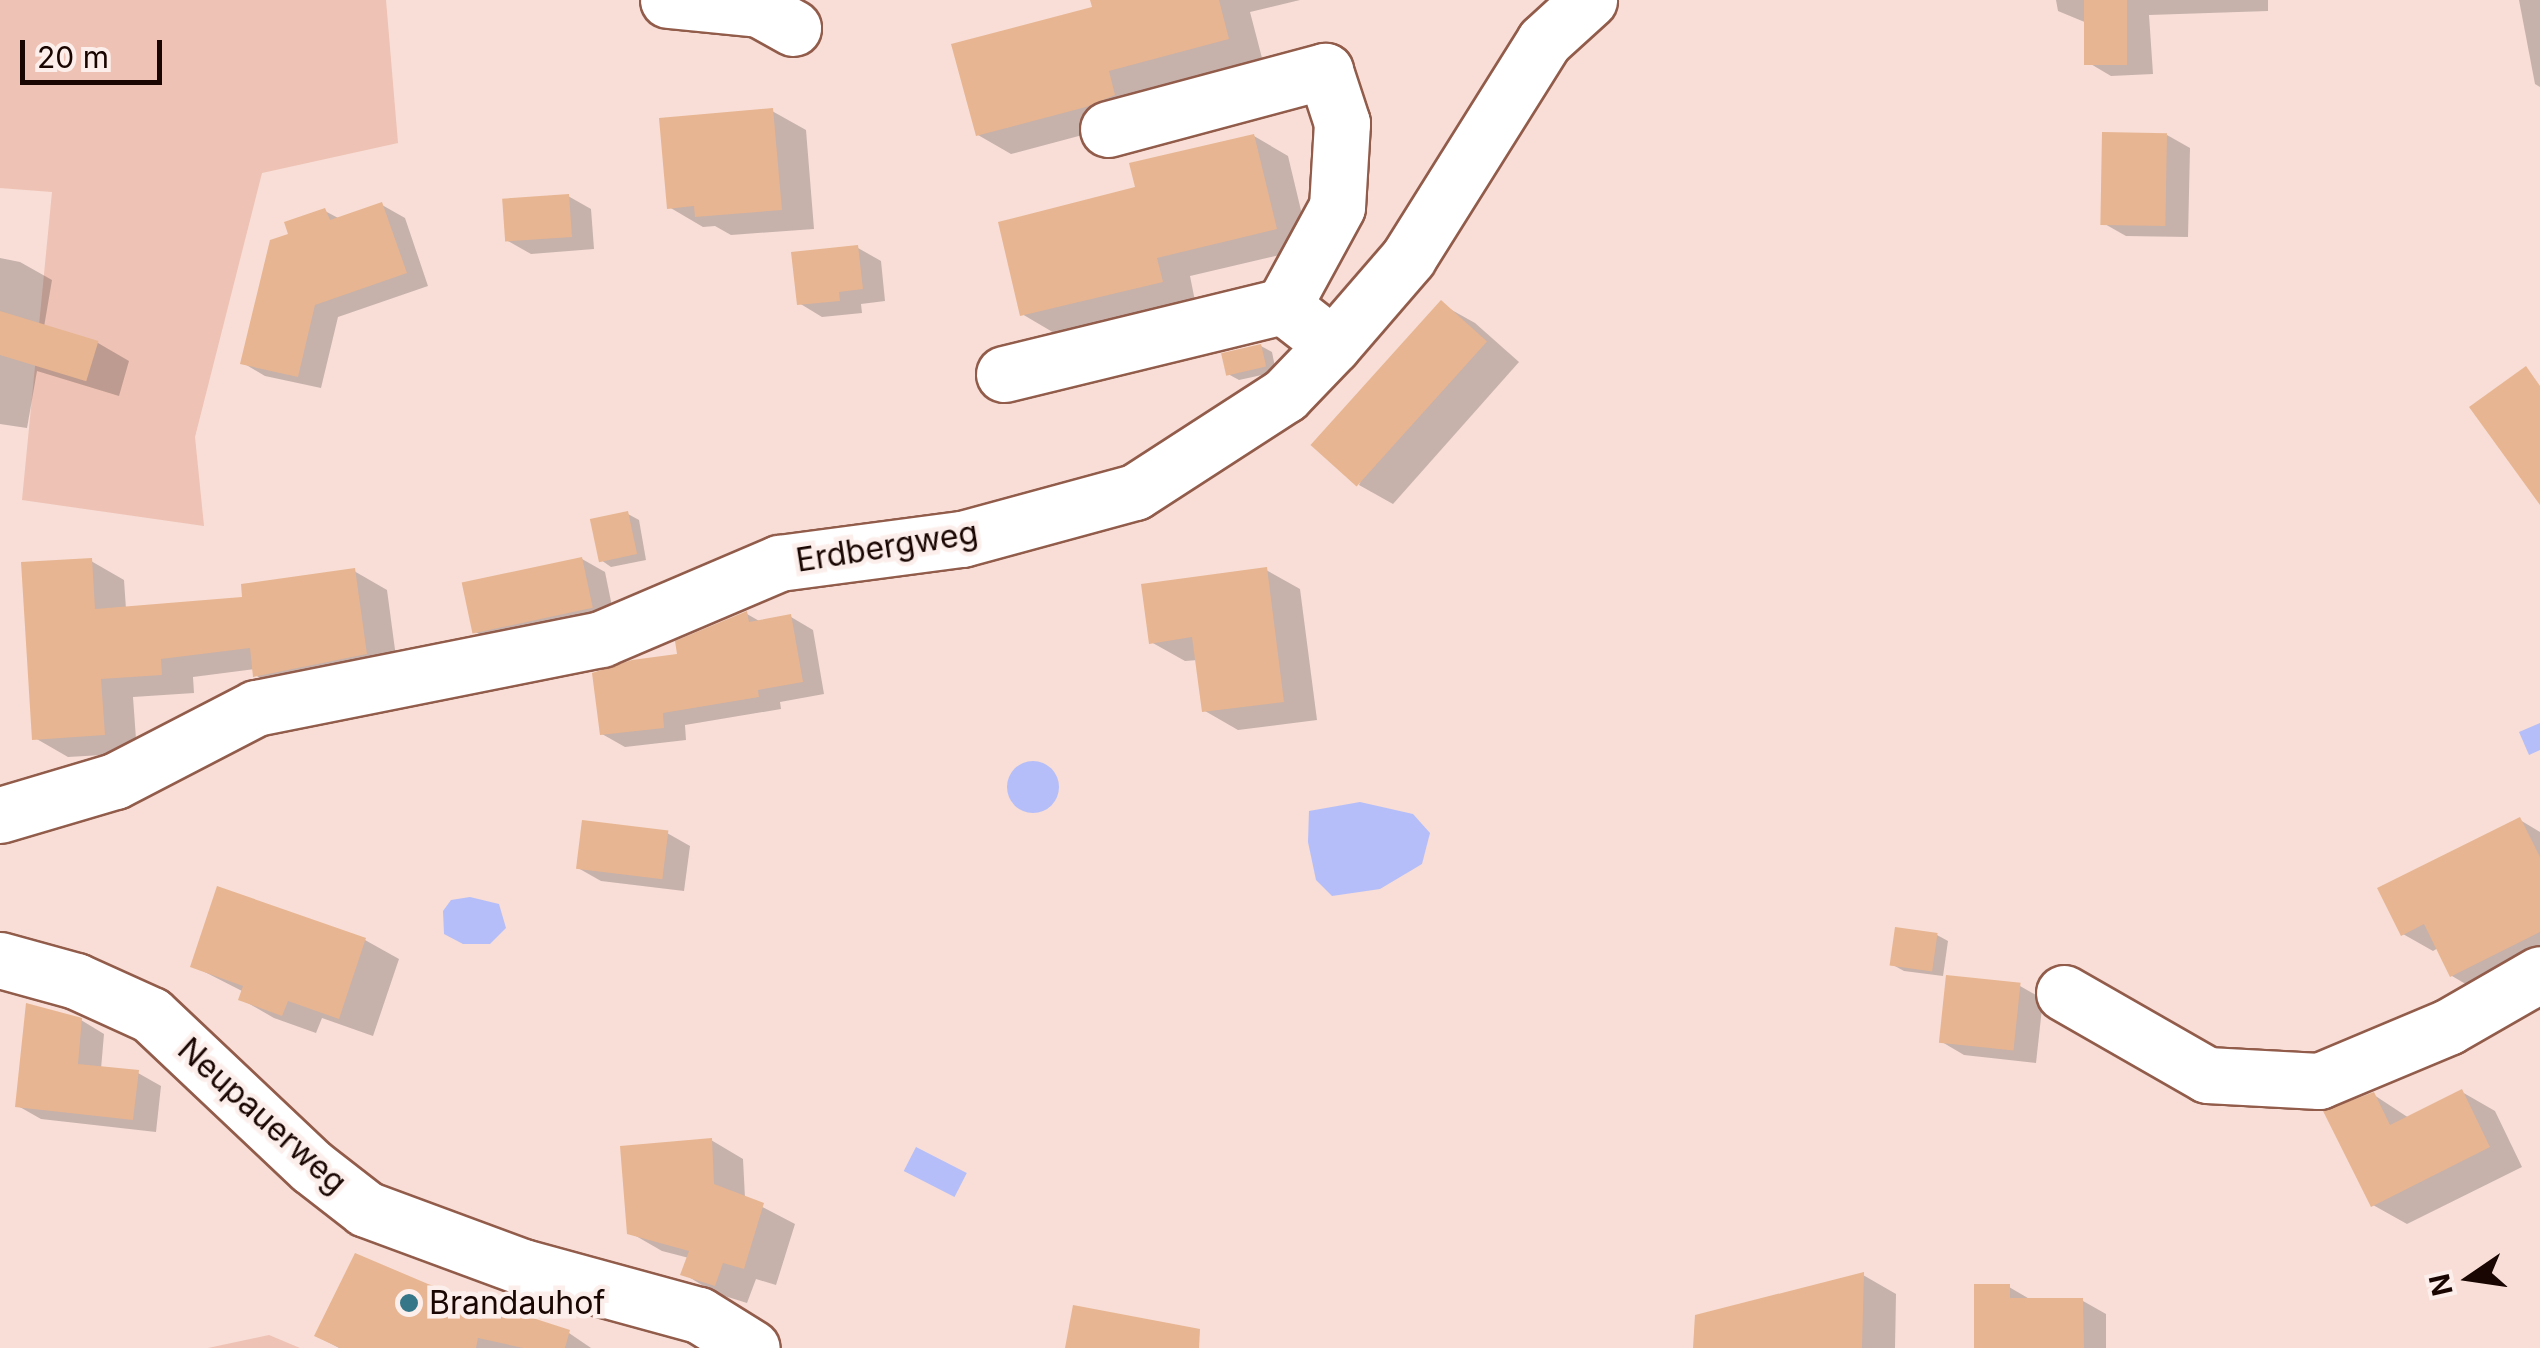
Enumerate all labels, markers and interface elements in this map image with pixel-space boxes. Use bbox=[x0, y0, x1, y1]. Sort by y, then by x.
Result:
scale bar bbox=[25, 20, 168, 82]
text: 20 m bbox=[37, 39, 109, 75]
street label: Erdbergweg bbox=[793, 514, 981, 580]
street label: Neupauerweg bbox=[170, 1030, 354, 1202]
north arrow bbox=[2420, 1228, 2520, 1328]
text: N bbox=[2422, 1271, 2460, 1299]
place label: Brandauhof bbox=[429, 1284, 605, 1322]
marker: Brandauhof bbox=[398, 1292, 420, 1314]

